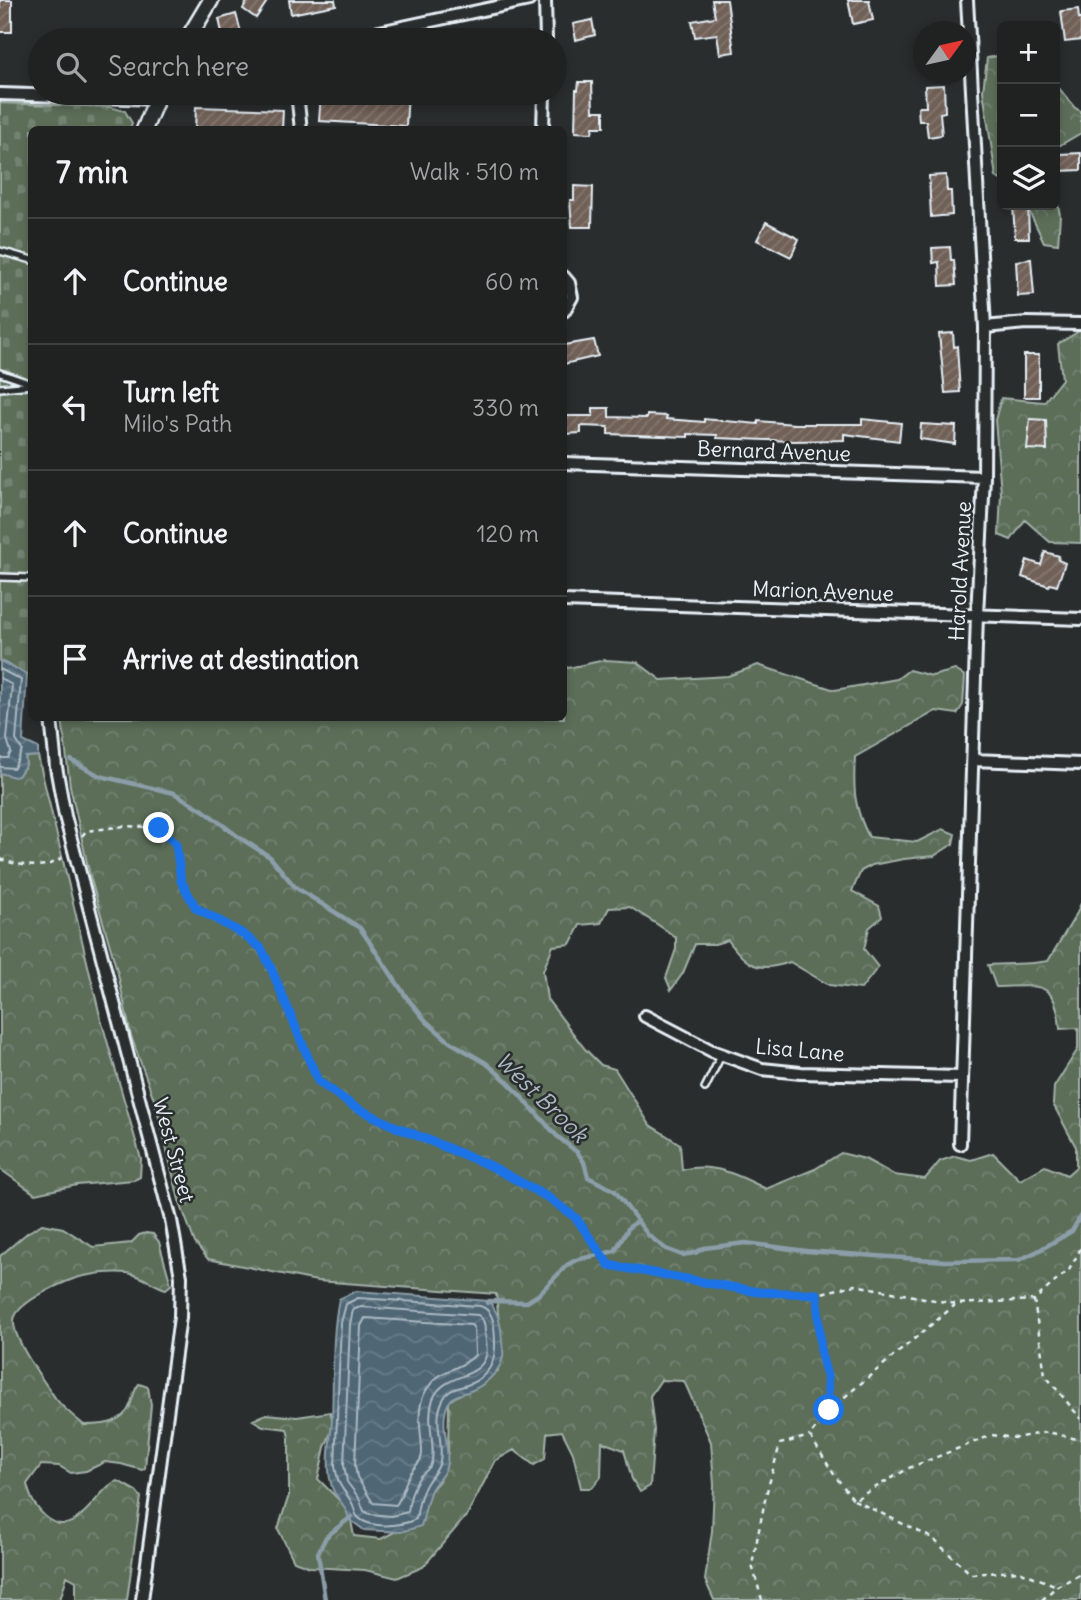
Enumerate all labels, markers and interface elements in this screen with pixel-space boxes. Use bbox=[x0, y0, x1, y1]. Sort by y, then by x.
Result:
north arrow bbox=[913, 21, 976, 84]
map controls bbox=[997, 21, 1060, 210]
button: + bbox=[997, 21, 1060, 84]
search box bbox=[28, 28, 567, 105]
icon: search bbox=[52, 48, 90, 86]
text: Search here bbox=[108, 50, 249, 83]
button: − bbox=[997, 84, 1060, 147]
button: layers bbox=[997, 147, 1060, 210]
text: 7 min bbox=[56, 153, 128, 191]
text: Walk · 510 m bbox=[410, 157, 539, 186]
icon: ahead bbox=[56, 262, 94, 300]
text: Continue bbox=[123, 265, 228, 298]
text: 60 m bbox=[485, 267, 539, 296]
text: Turn left bbox=[123, 376, 219, 409]
icon: left bbox=[56, 388, 94, 426]
text: 330 m bbox=[472, 393, 539, 422]
text: Milo's Path bbox=[123, 409, 232, 438]
street label: Bernard Avenue bbox=[697, 435, 851, 467]
street label: Harold Avenue bbox=[943, 501, 977, 641]
icon: ahead bbox=[56, 514, 94, 552]
text: Continue bbox=[123, 517, 228, 550]
text: 120 m bbox=[476, 519, 539, 548]
street label: Marion Avenue bbox=[752, 575, 894, 607]
icon: arrive bbox=[56, 640, 94, 678]
text: Arrive at destination bbox=[123, 643, 359, 676]
route end bbox=[143, 812, 174, 843]
street label: Lisa Lane bbox=[754, 1033, 846, 1067]
water label: West Brook bbox=[489, 1046, 595, 1149]
street label: West Street bbox=[147, 1095, 201, 1205]
route start bbox=[813, 1394, 844, 1425]

